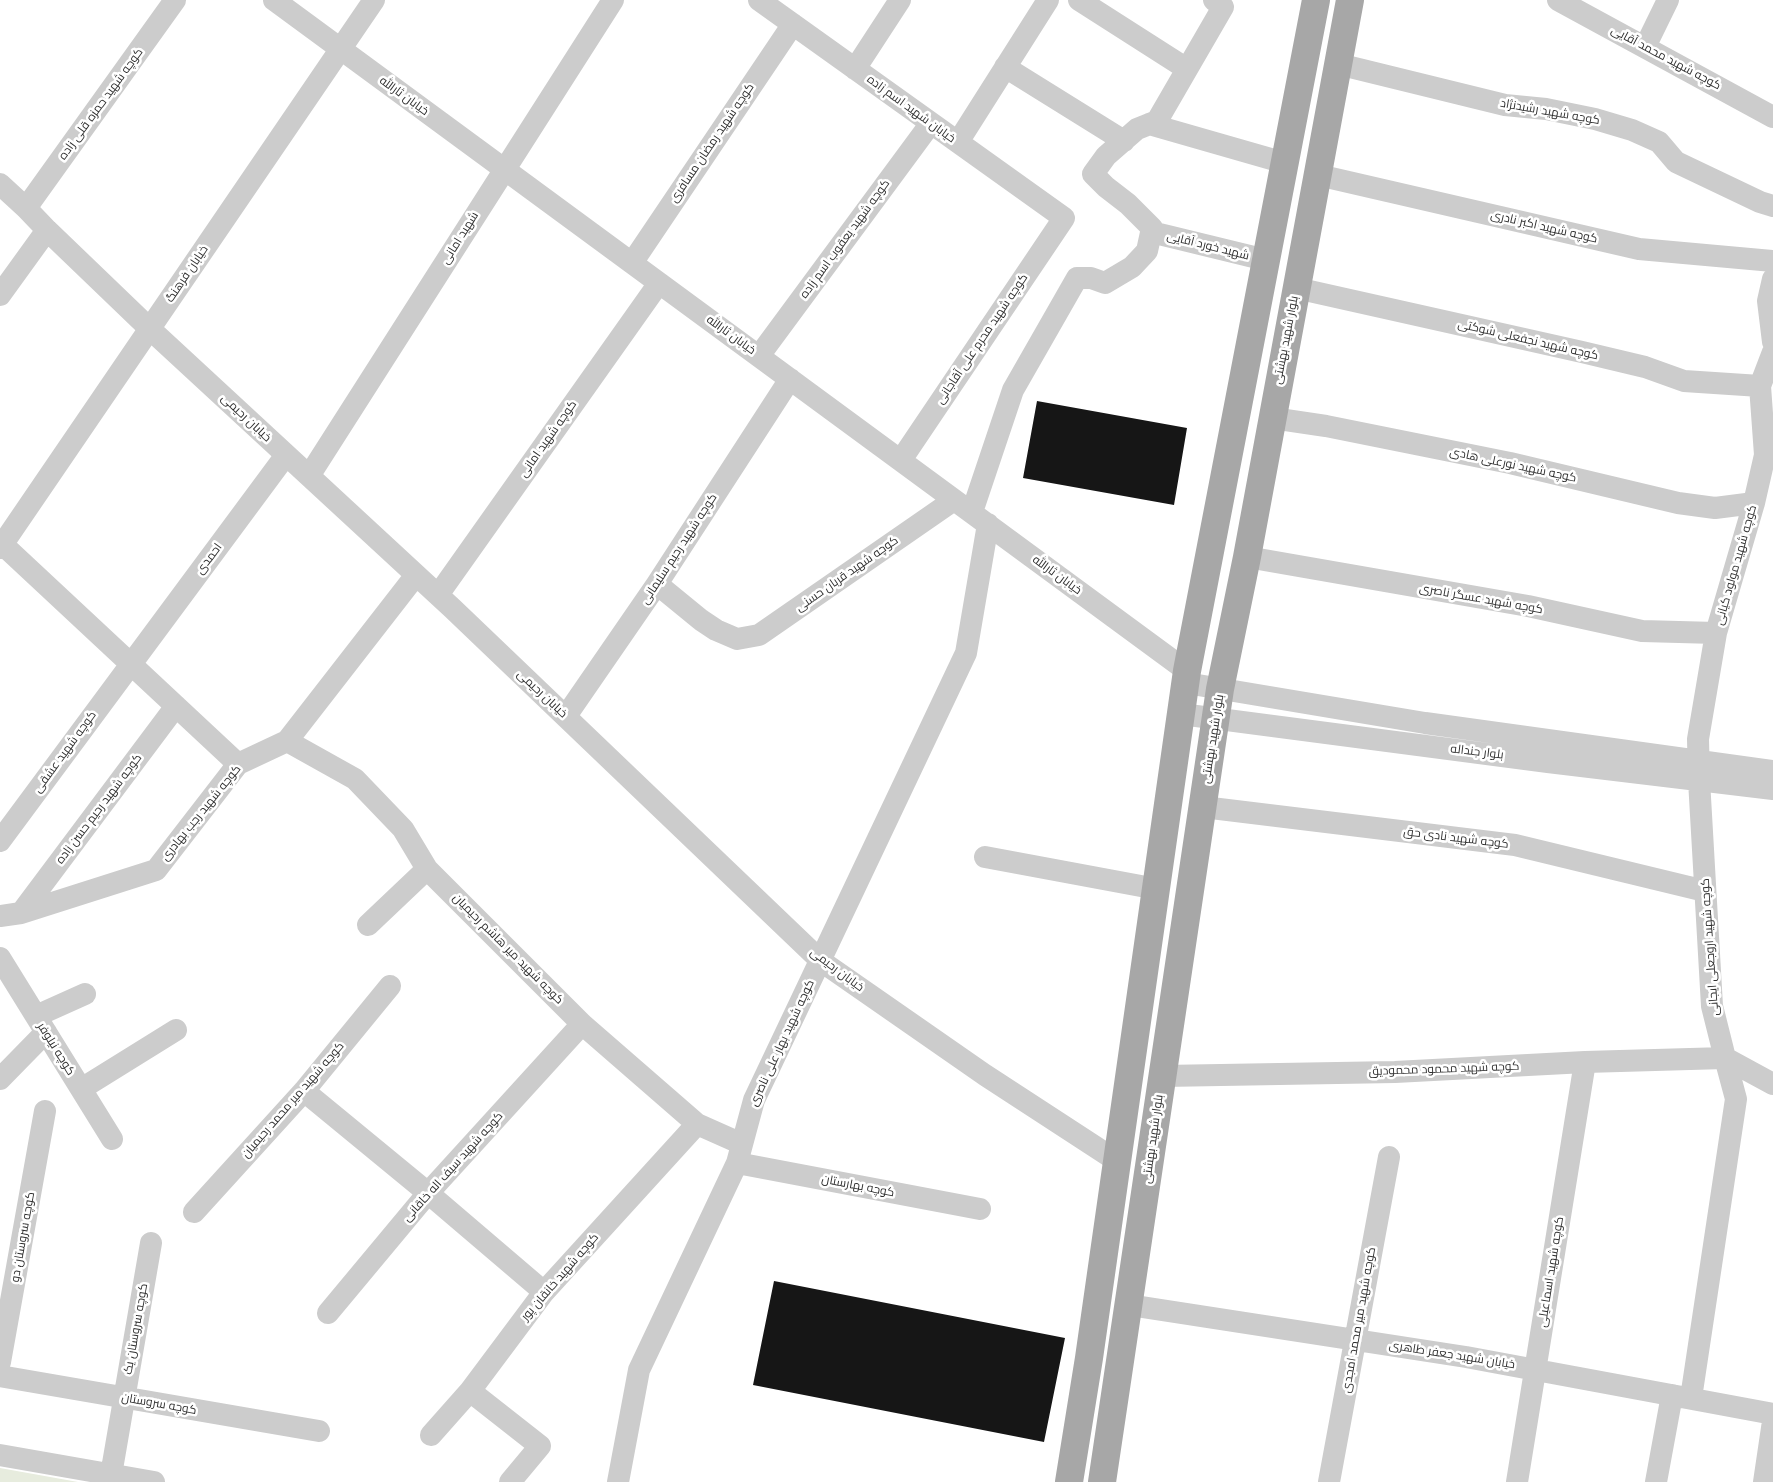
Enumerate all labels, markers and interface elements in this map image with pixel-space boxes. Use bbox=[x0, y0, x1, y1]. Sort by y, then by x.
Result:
street label: کوچه شهید محمد آقایی bbox=[1609, 23, 1723, 93]
street label: کوچه شهید حمزه قلی زاده bbox=[56, 45, 146, 163]
street label: خیابان شهید اسم زاده bbox=[864, 72, 958, 146]
street label: خیابان ثارالله bbox=[377, 73, 431, 119]
street label: کوچه شهید رمضان مسافری bbox=[667, 81, 757, 205]
street label: کوچه شهید رشیدنژاد bbox=[1499, 96, 1601, 128]
street label: کوچه شهید یعقوب اسم زاده bbox=[797, 177, 893, 301]
street label: کوچه شهید اکبر نادری bbox=[1489, 208, 1599, 246]
street label: شهید امانی bbox=[438, 209, 482, 267]
street label: شهید خورد آقایی bbox=[1165, 229, 1251, 263]
street label: خیابان فرهنگ bbox=[163, 243, 211, 305]
street label: کوچه شهید محرم علی آقاجانی bbox=[933, 271, 1031, 407]
street label: بلوار شهید بهشتی bbox=[1270, 295, 1302, 385]
street label: خیابان ثارالله bbox=[704, 312, 758, 358]
street label: کوچه شهید نجفعلی شوکتی bbox=[1456, 317, 1600, 363]
street label: خیابان رحیمی bbox=[218, 391, 274, 445]
street label: کوچه شهید امانی bbox=[516, 398, 580, 480]
street label: کوچه شهید نورعلی هادی bbox=[1448, 444, 1578, 486]
street label: کوچه شهید رحیم سلیمانی bbox=[638, 491, 720, 607]
street label: کوچه شهید مولود کیانی bbox=[1712, 503, 1760, 627]
street label: کوچه شهید قربان حسنی bbox=[793, 533, 901, 615]
street label: احمدی bbox=[193, 541, 225, 577]
street label: خیابان ثارالله bbox=[1030, 552, 1084, 598]
street label: کوچه شهید عسگر ناصری bbox=[1418, 581, 1544, 617]
street label: خیابان رحیمی bbox=[514, 667, 570, 721]
street label: بلوار شهید بهشتی bbox=[1199, 694, 1227, 784]
street label: کوچه شهید عشقی bbox=[30, 708, 100, 796]
street label: بلوار جنداله bbox=[1450, 742, 1504, 762]
street label: کوچه شهید رحیم حسن زاده bbox=[53, 751, 145, 867]
street label: کوچه شهید رجب بهادری bbox=[158, 762, 244, 864]
street label: کوچه شهید نادی حق bbox=[1403, 824, 1509, 852]
street label: کوچه شهید اروجعلی ایجانی bbox=[1698, 878, 1722, 1016]
street label: کوچه شهید میر هاشم رحیمیان bbox=[450, 891, 566, 1007]
street label: خیابان رحیمی bbox=[807, 945, 867, 995]
street label: کوچه شهید بهار علی ناصری bbox=[746, 977, 818, 1109]
street label: کوچه نیلوفر bbox=[34, 1020, 78, 1078]
street label: کوچه شهید میر محمد رحیمیان bbox=[239, 1039, 347, 1161]
street label: کوچه شهید محمود محمودیق bbox=[1368, 1059, 1520, 1079]
street label: بلوار شهید بهشتی bbox=[1140, 1094, 1166, 1184]
street label: کوچه شهید سیف اله خاقانی bbox=[400, 1109, 506, 1225]
street label: کوچه بهارستان bbox=[820, 1172, 896, 1200]
street label: کوچه سروستان دو bbox=[8, 1191, 38, 1283]
street label: کوچه شهید اسماعیلی bbox=[1535, 1216, 1567, 1328]
street label: کوچه شهید خانقان پور bbox=[518, 1230, 602, 1324]
street label: کوچه شهید میر محمد امجدی bbox=[1339, 1246, 1379, 1394]
street label: کوچه سروستان یک bbox=[121, 1282, 151, 1376]
street label: خیابان شهید جعفر طاهری bbox=[1388, 1338, 1516, 1372]
street label: کوچه سروستان bbox=[120, 1390, 198, 1418]

